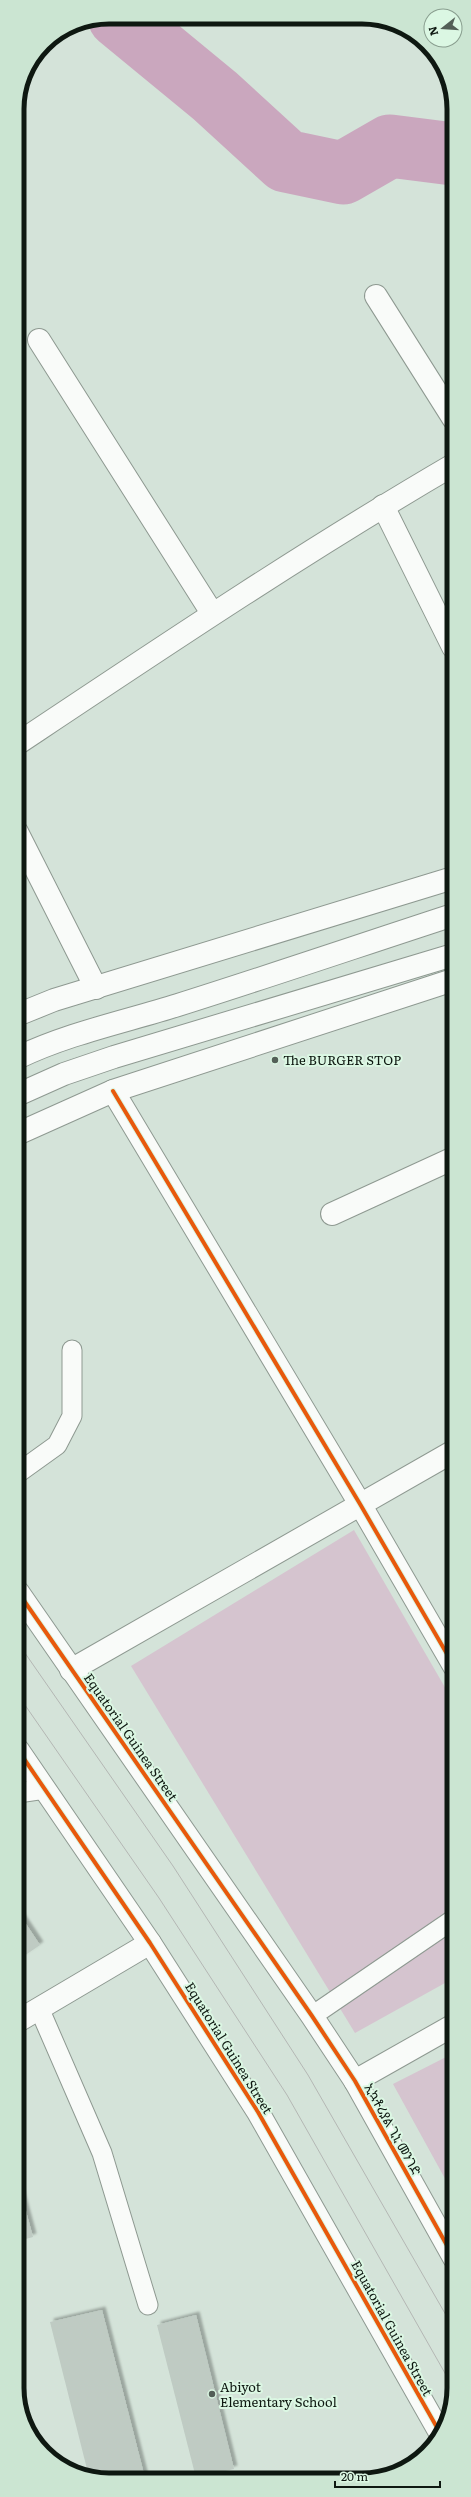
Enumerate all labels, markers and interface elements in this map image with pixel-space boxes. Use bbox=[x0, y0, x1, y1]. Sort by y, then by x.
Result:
north arrow bbox=[423, 8, 463, 48]
text: N bbox=[423, 24, 441, 38]
place label: The BURGER STOP bbox=[283, 1050, 401, 1069]
marker: The BURGER STOP bbox=[270, 1055, 280, 1065]
street label: Equatorial Guinea Street bbox=[80, 1669, 183, 1805]
street label: Equatorial Guinea Street bbox=[181, 1978, 278, 2118]
street label: ኢኳቶሪያል ጊኒ መንገድ bbox=[360, 2079, 427, 2179]
street label: Equatorial Guinea Street bbox=[347, 2257, 438, 2400]
place label: Abiyot Elementary School bbox=[220, 2377, 337, 2411]
marker: Abiyot Elementary School bbox=[207, 2389, 217, 2399]
scale bar bbox=[335, 2463, 440, 2489]
text: 20 m bbox=[341, 2467, 368, 2485]

